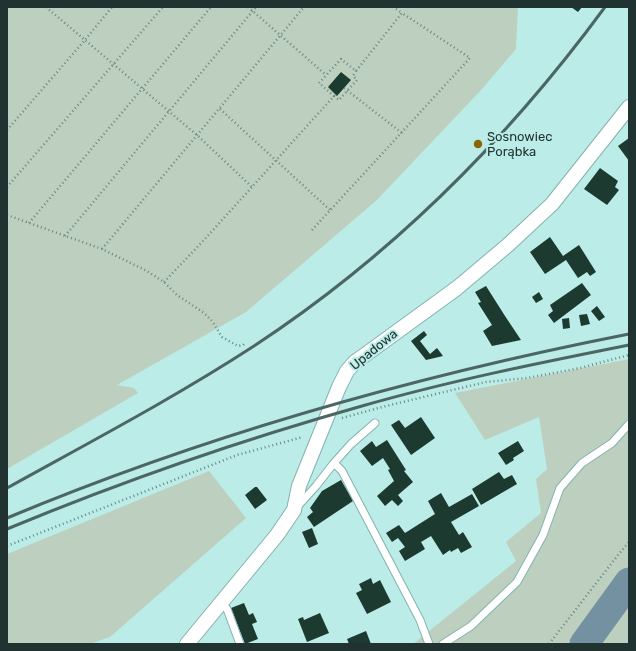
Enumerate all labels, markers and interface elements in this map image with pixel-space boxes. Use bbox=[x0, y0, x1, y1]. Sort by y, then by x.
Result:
place label: Sosnowiec Porąbka bbox=[487, 129, 552, 160]
marker: Sosnowiec Porąbka bbox=[472, 138, 484, 150]
street label: Upadowa bbox=[347, 326, 401, 374]

